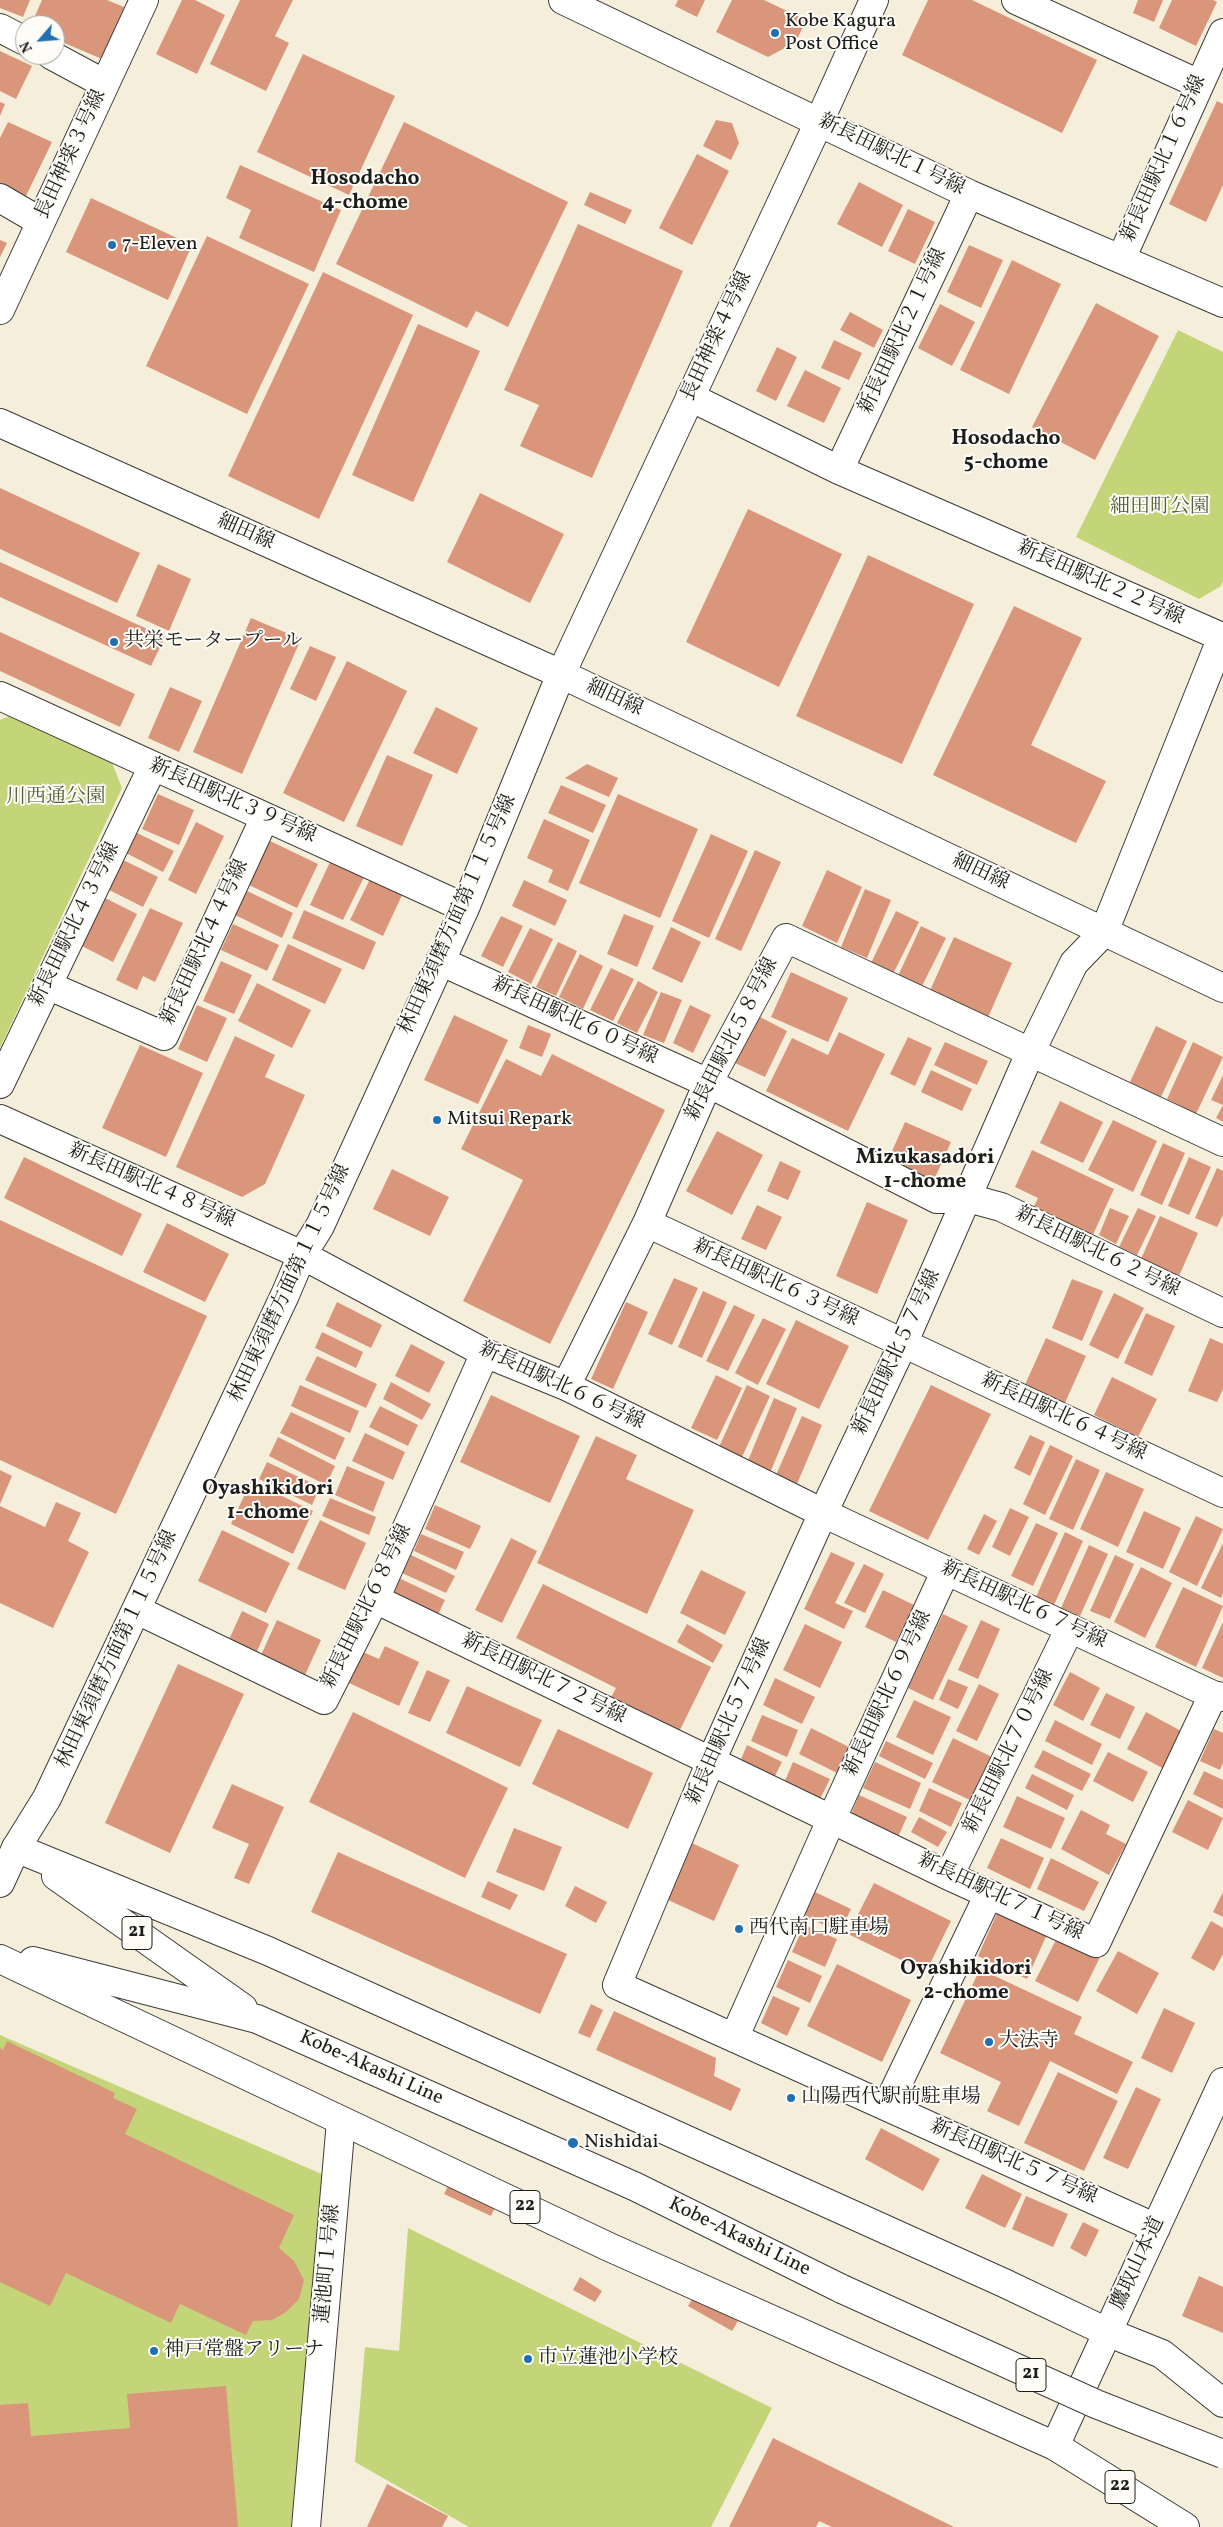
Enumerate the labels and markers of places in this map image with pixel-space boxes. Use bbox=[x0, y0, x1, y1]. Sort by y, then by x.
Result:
place label: Kobe Kagura Post Office bbox=[785, 10, 896, 57]
marker: Kobe Kagura Post Office bbox=[769, 27, 781, 39]
place label: 7-Eleven bbox=[122, 233, 198, 257]
marker: 7-Eleven bbox=[106, 239, 118, 251]
place label: 共栄モータープール bbox=[124, 630, 303, 654]
marker: 共栄モータープール bbox=[108, 636, 120, 648]
place label: Mitsui Repark bbox=[447, 1108, 572, 1132]
marker: Mitsui Repark bbox=[431, 1114, 443, 1126]
place label: 西代南口駐車場 bbox=[749, 1917, 889, 1941]
marker: 西代南口駐車場 bbox=[733, 1923, 745, 1935]
place label: 大法寺 bbox=[999, 2030, 1059, 2054]
marker: 大法寺 bbox=[983, 2036, 995, 2048]
place label: 山陽西代駅前駐車場 bbox=[801, 2086, 981, 2110]
marker: 山陽西代駅前駐車場 bbox=[785, 2092, 797, 2104]
place label: Nishidai bbox=[584, 2131, 659, 2155]
marker: Nishidai bbox=[566, 2136, 580, 2150]
place label: 神戸常盤アリーナ bbox=[164, 2339, 324, 2363]
marker: 神戸常盤アリーナ bbox=[148, 2345, 160, 2357]
place label: 市立蓮池小学校 bbox=[538, 2347, 678, 2371]
marker: 市立蓮池小学校 bbox=[522, 2353, 534, 2365]

